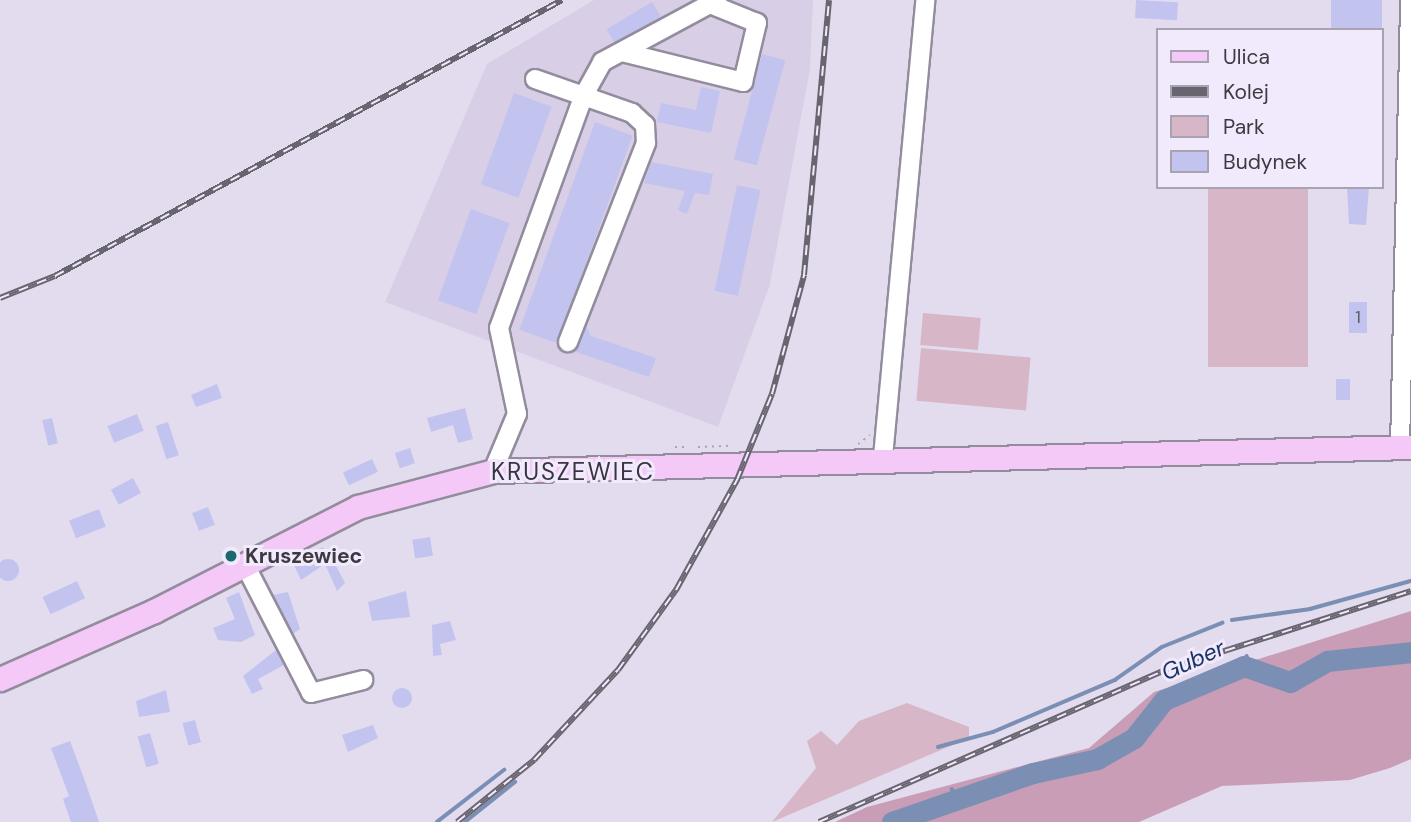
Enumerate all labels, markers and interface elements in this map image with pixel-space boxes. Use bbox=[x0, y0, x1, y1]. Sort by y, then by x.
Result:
legend bbox=[1156, 28, 1383, 189]
text: Ulica bbox=[1223, 43, 1270, 71]
text: Kolej bbox=[1223, 78, 1269, 106]
text: Park bbox=[1223, 113, 1264, 141]
text: Budynek bbox=[1223, 148, 1307, 176]
house number: 1 bbox=[1355, 306, 1361, 328]
district label: KRUSZEWIEC bbox=[492, 458, 654, 486]
place label: Kruszewiec bbox=[245, 543, 362, 569]
marker: Kruszewiec bbox=[223, 548, 239, 564]
water label: Guber bbox=[1157, 634, 1229, 686]

